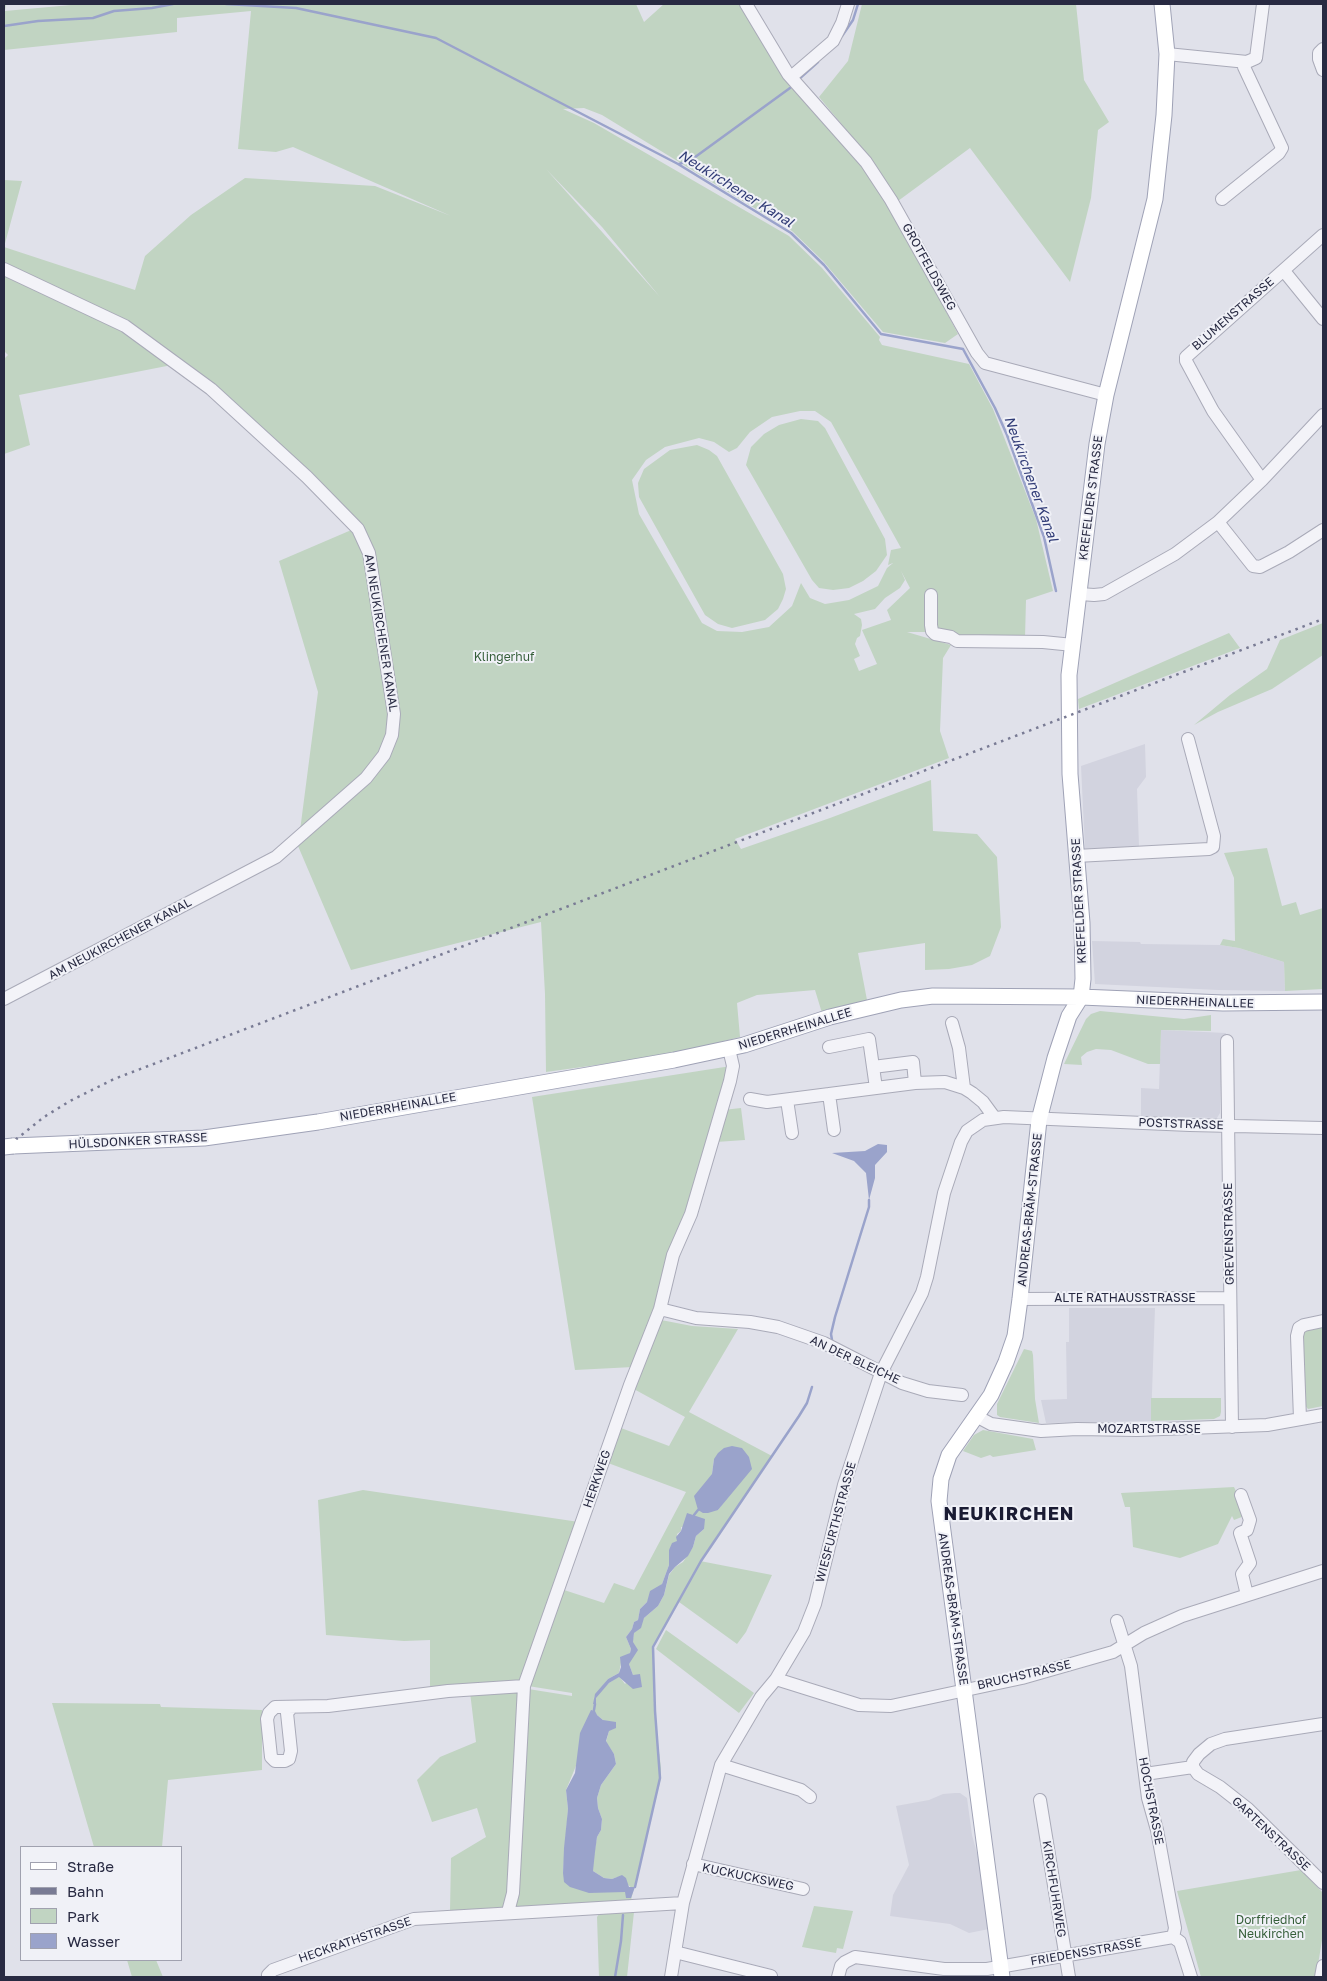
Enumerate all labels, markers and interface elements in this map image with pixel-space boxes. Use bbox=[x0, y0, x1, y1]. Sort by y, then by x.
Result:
water label: Neukirchener Kanal bbox=[675, 147, 797, 231]
street label: GROTFELDSWEG bbox=[899, 221, 959, 313]
street label: BLUMENSTRASSE bbox=[1189, 275, 1277, 353]
water label: Neukirchener Kanal bbox=[1000, 414, 1062, 544]
street label: KREFELDER STRASSE bbox=[1076, 435, 1106, 561]
street label: AM NEUKIRCHENER KANAL bbox=[361, 553, 401, 713]
park label: Klingerhuf bbox=[474, 650, 534, 664]
street label: KREFELDER STRASSE bbox=[1069, 838, 1089, 964]
street label: AM NEUKIRCHENER KANAL bbox=[46, 895, 194, 983]
street label: NIEDERRHEINALLEE bbox=[1136, 993, 1254, 1011]
street label: NIEDERRHEINALLEE bbox=[737, 1005, 853, 1053]
street label: NIEDERRHEINALLEE bbox=[339, 1090, 457, 1124]
street label: POSTSTRASSE bbox=[1138, 1115, 1224, 1133]
street label: HÜLSDONKER STRASSE bbox=[68, 1130, 208, 1152]
street label: ANDREAS-BRÄM-STRASSE bbox=[1015, 1133, 1045, 1287]
street label: GREVENSTRASSE bbox=[1221, 1183, 1237, 1285]
street label: ALTE RATHAUSSTRASSE bbox=[1054, 1291, 1196, 1305]
street label: AN DER BLEICHE bbox=[808, 1333, 902, 1387]
street label: MOZARTSTRASSE bbox=[1097, 1422, 1201, 1436]
street label: HERKWEG bbox=[580, 1448, 614, 1510]
street label: WIESFURTHSTRASSE bbox=[813, 1460, 859, 1584]
district label: NEUKIRCHEN bbox=[942, 1503, 1076, 1525]
street label: ANDREAS-BRÄM-STRASSE bbox=[935, 1532, 971, 1686]
street label: BRUCHSTRASSE bbox=[976, 1657, 1072, 1693]
street label: HOCHSTRASSE bbox=[1135, 1756, 1167, 1846]
street label: GARTENSTRASSE bbox=[1229, 1794, 1313, 1874]
street label: KIRCHFUHRWEG bbox=[1039, 1840, 1069, 1938]
legend bbox=[20, 1846, 182, 1961]
text: Straße bbox=[67, 1857, 114, 1875]
street label: KUCKUCKSWEG bbox=[701, 1860, 795, 1894]
text: Bahn bbox=[67, 1882, 104, 1900]
text: Park bbox=[67, 1907, 99, 1925]
park label: Dorffriedhof Neukirchen bbox=[1236, 1913, 1306, 1941]
street label: HECKRATHSTRASSE bbox=[297, 1914, 413, 1966]
text: Wasser bbox=[67, 1932, 120, 1950]
street label: FRIEDENSSTRASSE bbox=[1029, 1935, 1143, 1969]

